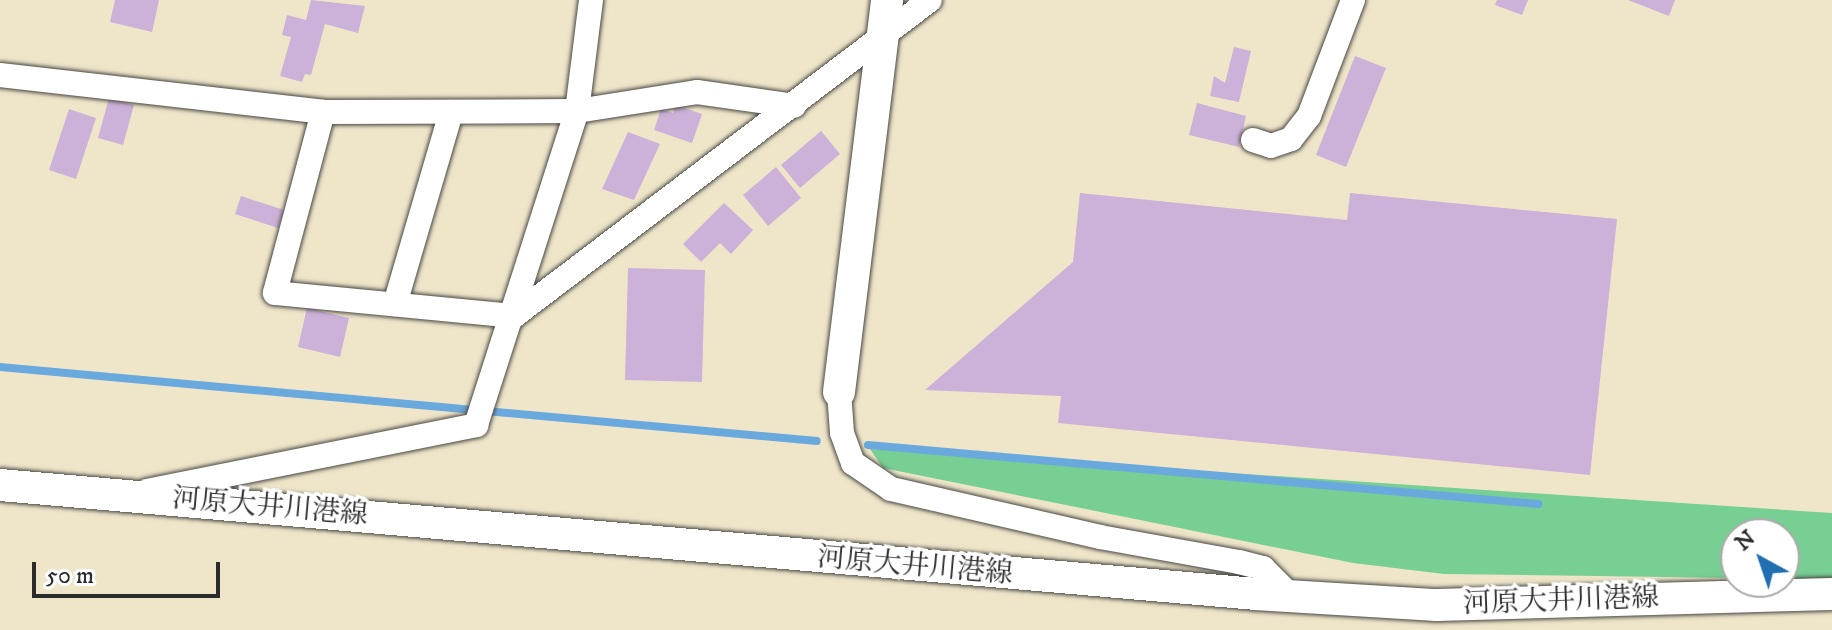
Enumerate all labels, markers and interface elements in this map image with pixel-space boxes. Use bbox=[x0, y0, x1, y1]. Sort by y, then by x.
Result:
street label: 河原大井川港線 bbox=[171, 482, 369, 532]
north arrow bbox=[1720, 518, 1800, 598]
text: N bbox=[1730, 525, 1761, 557]
street label: 河原大井川港線 bbox=[816, 541, 1014, 591]
scale bar bbox=[36, 546, 224, 596]
text: 50 m bbox=[46, 561, 94, 591]
street label: 河原大井川港線 bbox=[1462, 581, 1660, 621]

